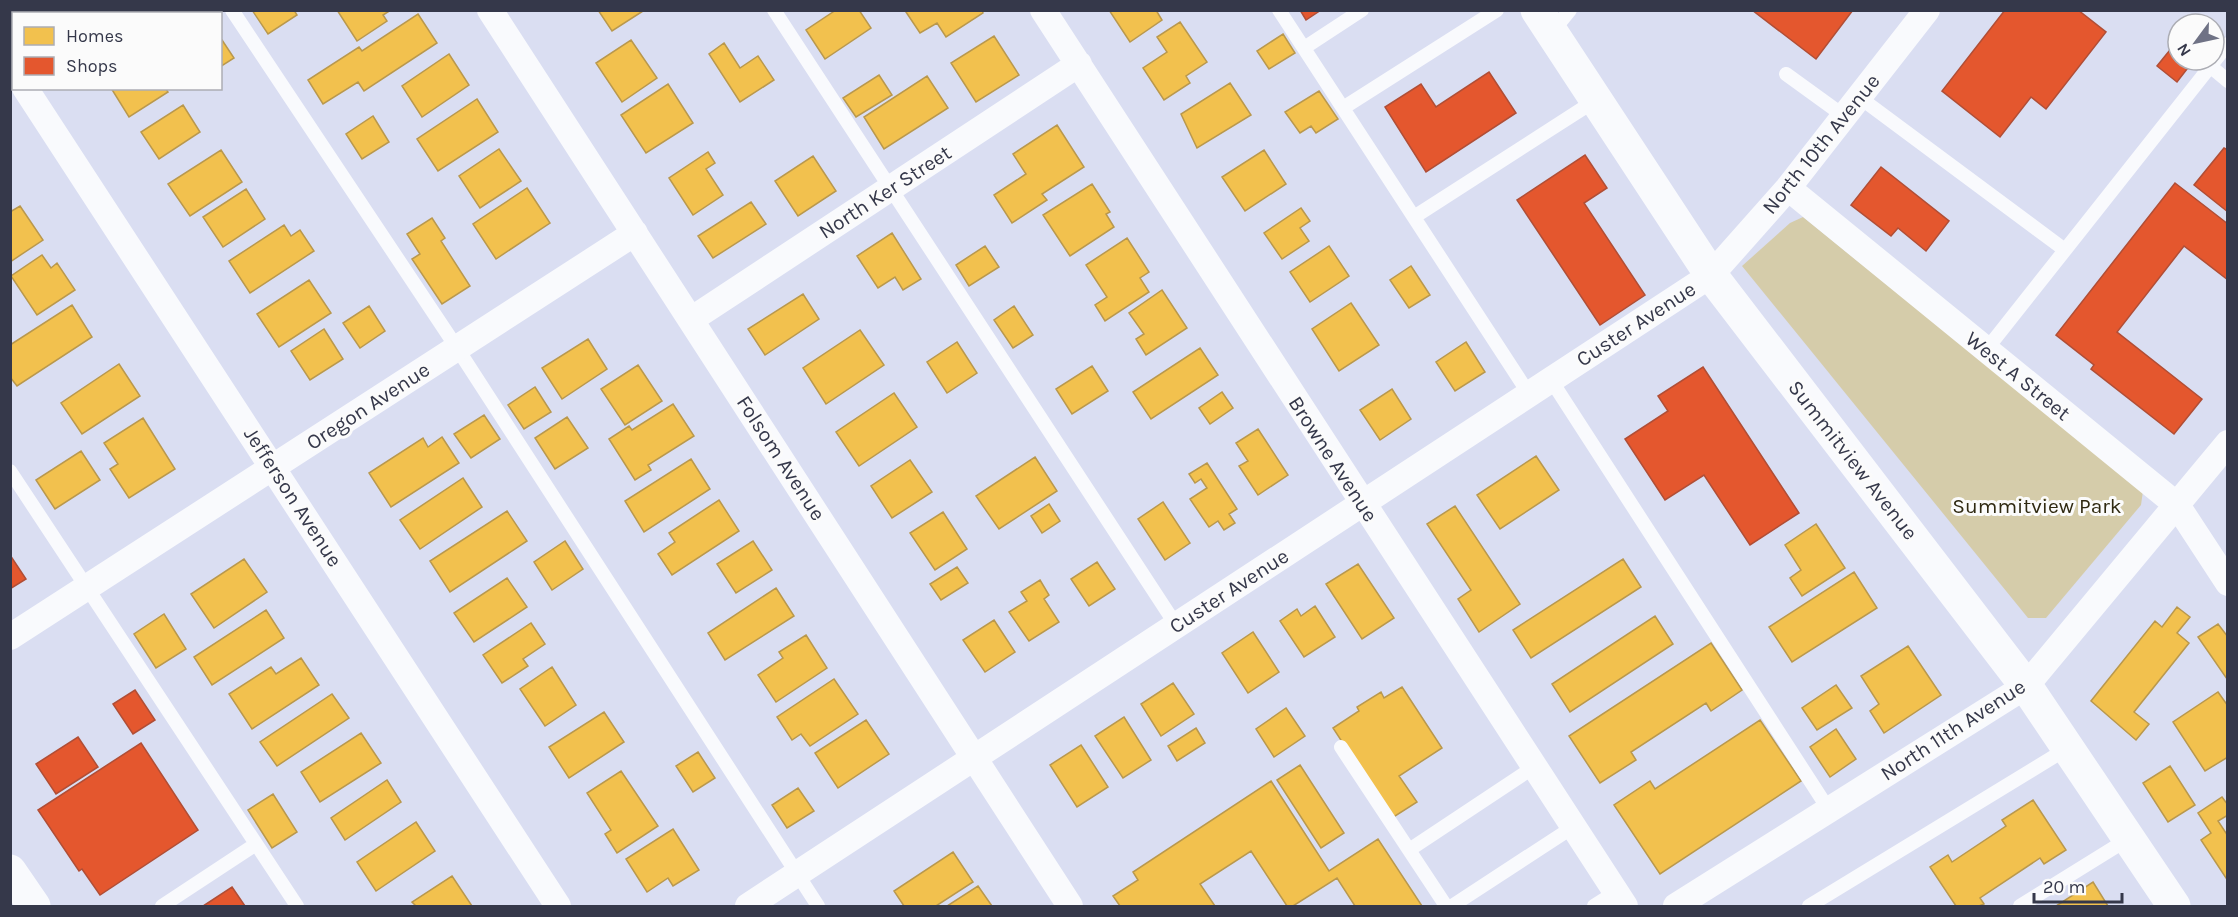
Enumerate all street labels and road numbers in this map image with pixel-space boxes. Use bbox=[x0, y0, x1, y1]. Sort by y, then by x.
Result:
street label: North 10th Avenue bbox=[1757, 69, 1885, 219]
street label: North Ker Street bbox=[814, 140, 956, 244]
street label: Custer Avenue bbox=[1572, 277, 1700, 371]
street label: West A Street bbox=[1961, 327, 2075, 426]
street label: Oregon Avenue bbox=[302, 357, 434, 455]
street label: Summitview Avenue bbox=[1783, 375, 1923, 545]
street label: Folsom Avenue bbox=[732, 391, 830, 525]
street label: Browne Avenue bbox=[1283, 392, 1383, 526]
street label: Jefferson Avenue bbox=[239, 423, 347, 571]
street label: Custer Avenue bbox=[1165, 544, 1293, 638]
street label: North 11th Avenue bbox=[1876, 674, 2030, 786]

